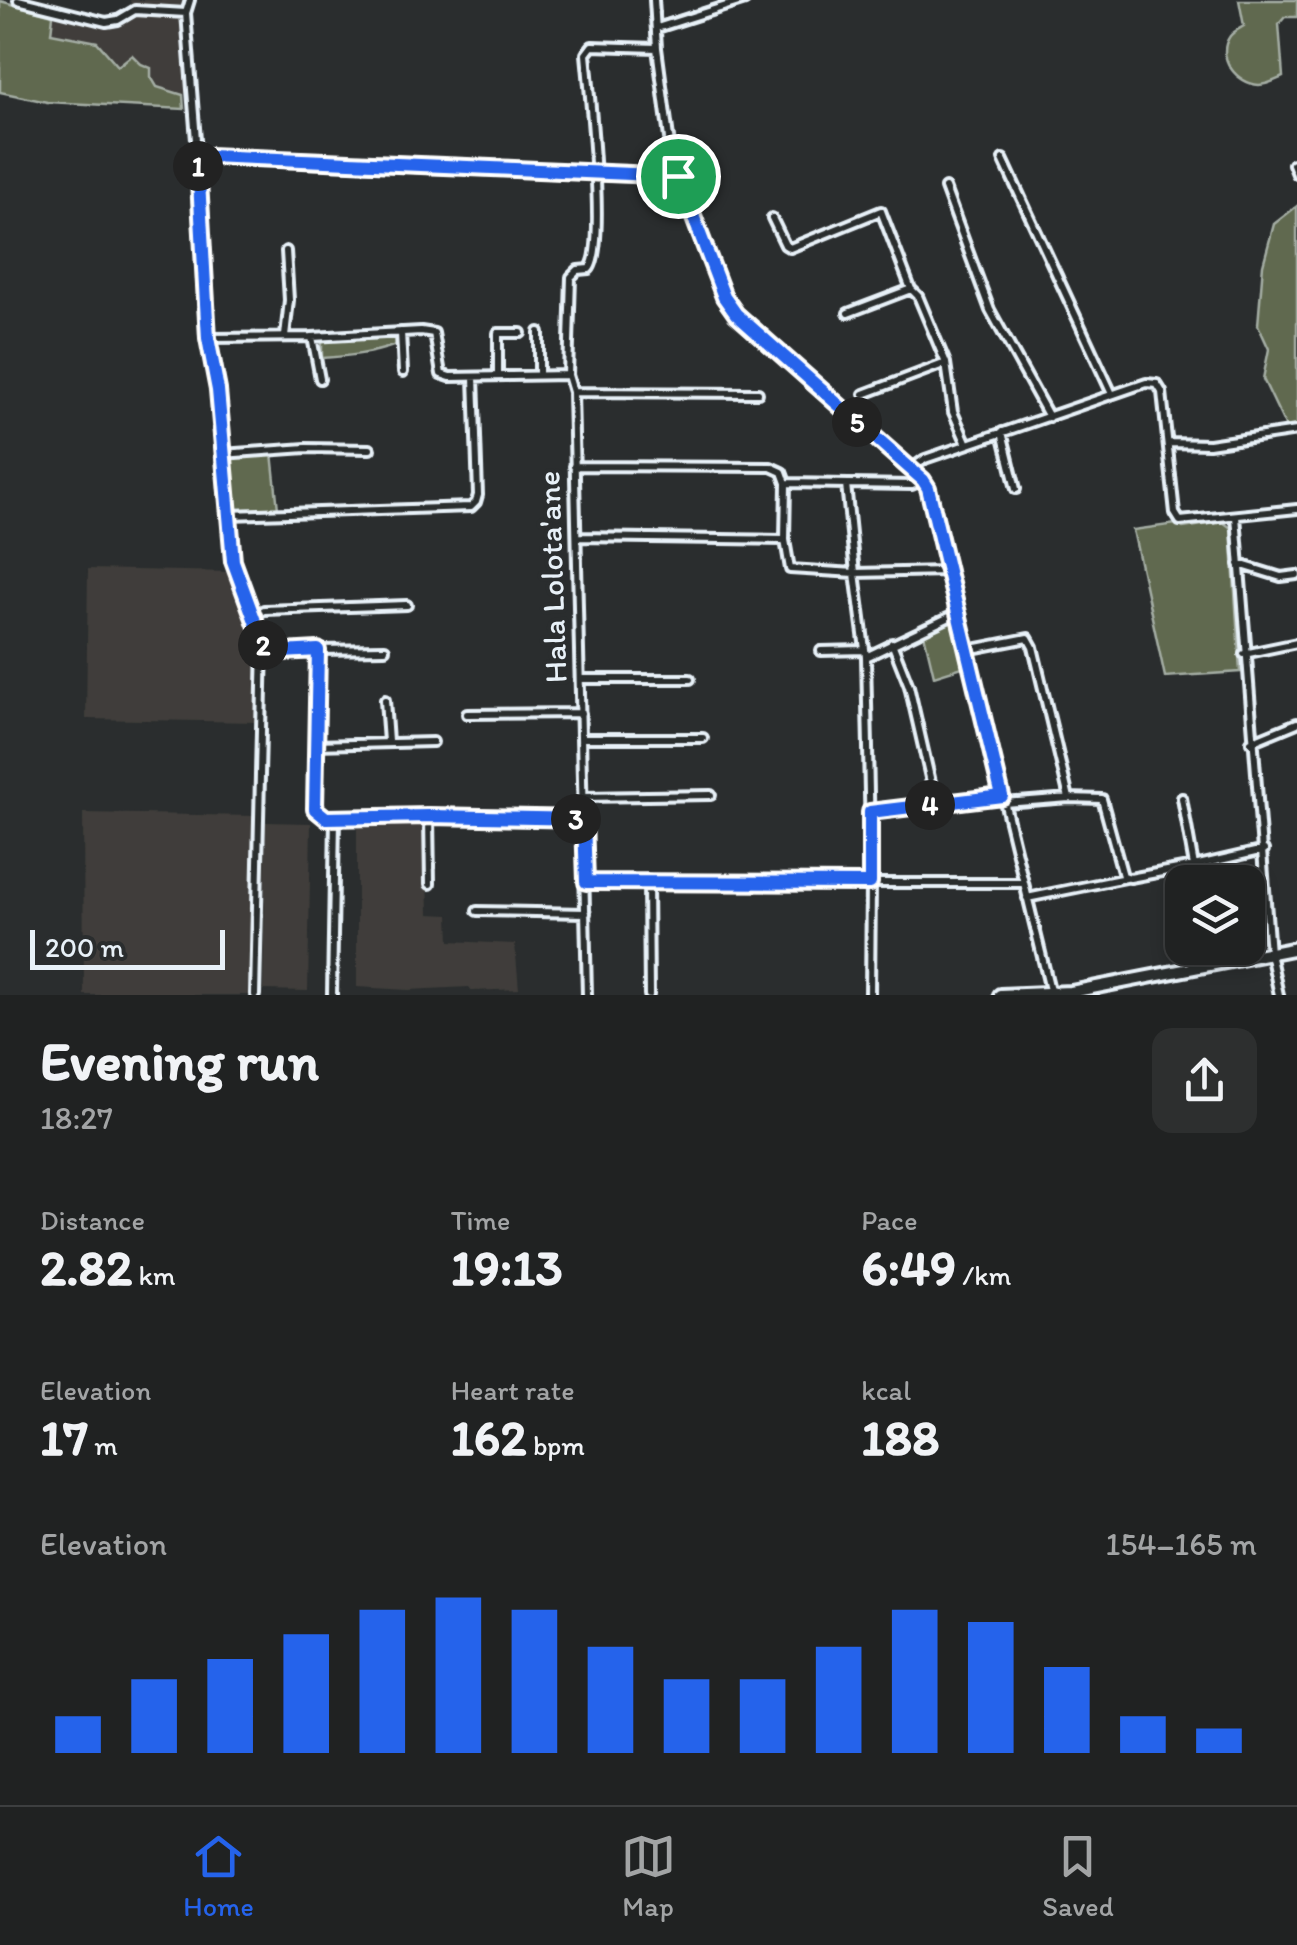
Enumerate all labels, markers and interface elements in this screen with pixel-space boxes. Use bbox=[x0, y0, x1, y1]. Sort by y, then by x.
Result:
pin bbox=[636, 134, 721, 219]
pin: 1 bbox=[173, 141, 223, 191]
text: 1 bbox=[192, 149, 205, 183]
icon: arrive bbox=[651, 149, 706, 204]
pin: 5 bbox=[832, 397, 882, 447]
text: 5 bbox=[850, 405, 864, 439]
street label: Hala Lolota'ane bbox=[529, 470, 575, 684]
pin: 2 bbox=[238, 620, 288, 670]
text: 2 bbox=[256, 628, 270, 662]
pin: 4 bbox=[905, 780, 955, 830]
text: 4 bbox=[922, 788, 938, 822]
pin: 3 bbox=[551, 794, 601, 844]
text: 3 bbox=[568, 802, 584, 836]
map controls bbox=[1165, 865, 1265, 965]
button: layers bbox=[1165, 865, 1265, 965]
scale bar bbox=[30, 925, 225, 970]
text: 200 m bbox=[45, 930, 124, 964]
text: Evening run bbox=[40, 1028, 319, 1094]
button: share bbox=[1152, 1028, 1257, 1133]
text: 18:27 bbox=[40, 1099, 113, 1137]
text: Distance bbox=[40, 1203, 145, 1237]
text: Time bbox=[451, 1203, 510, 1237]
text: Pace bbox=[861, 1203, 917, 1237]
text: 2.82 bbox=[40, 1237, 132, 1298]
text: 19:13 bbox=[451, 1237, 563, 1298]
text: 6:49 bbox=[861, 1237, 956, 1298]
text: km bbox=[132, 1258, 176, 1292]
text: /km bbox=[956, 1258, 1011, 1292]
text: Elevation bbox=[40, 1373, 151, 1407]
text: Heart rate bbox=[451, 1373, 575, 1407]
text: kcal bbox=[861, 1373, 911, 1407]
text: 17 bbox=[40, 1407, 88, 1468]
text: 162 bbox=[451, 1407, 527, 1468]
text: 188 bbox=[861, 1407, 939, 1468]
text: m bbox=[88, 1428, 118, 1462]
text: bpm bbox=[527, 1428, 585, 1462]
text: Elevation bbox=[40, 1525, 167, 1563]
text: 154–165 m bbox=[1106, 1525, 1257, 1563]
tab: Home bbox=[183, 1829, 254, 1923]
tab: Map bbox=[621, 1829, 676, 1923]
tab: Saved bbox=[1042, 1829, 1114, 1923]

